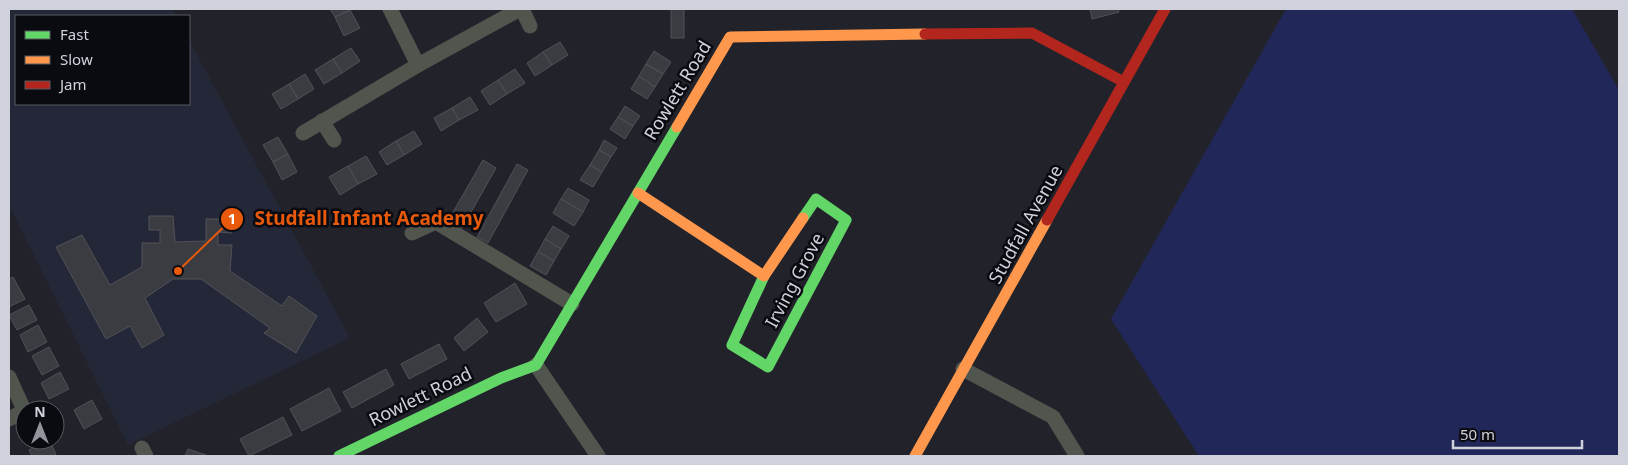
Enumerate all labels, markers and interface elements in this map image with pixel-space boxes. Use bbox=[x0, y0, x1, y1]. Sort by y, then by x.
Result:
legend bbox=[15, 15, 190, 105]
text: Fast bbox=[60, 24, 89, 44]
street label: Rowlett Road bbox=[638, 36, 716, 144]
text: Slow bbox=[60, 49, 93, 69]
text: Jam bbox=[58, 74, 87, 94]
street label: Studfall Avenue bbox=[982, 160, 1068, 288]
callout: Studfall Infant Academy bbox=[220, 202, 494, 236]
text: Studfall Infant Academy bbox=[254, 205, 484, 231]
text: 1 bbox=[228, 208, 236, 228]
street label: Irving Grove bbox=[759, 228, 829, 332]
street label: Rowlett Road bbox=[365, 361, 475, 431]
north arrow bbox=[15, 400, 65, 450]
text: N bbox=[34, 402, 46, 421]
scale bar bbox=[1453, 418, 1582, 450]
text: 50 m bbox=[1460, 424, 1495, 444]

